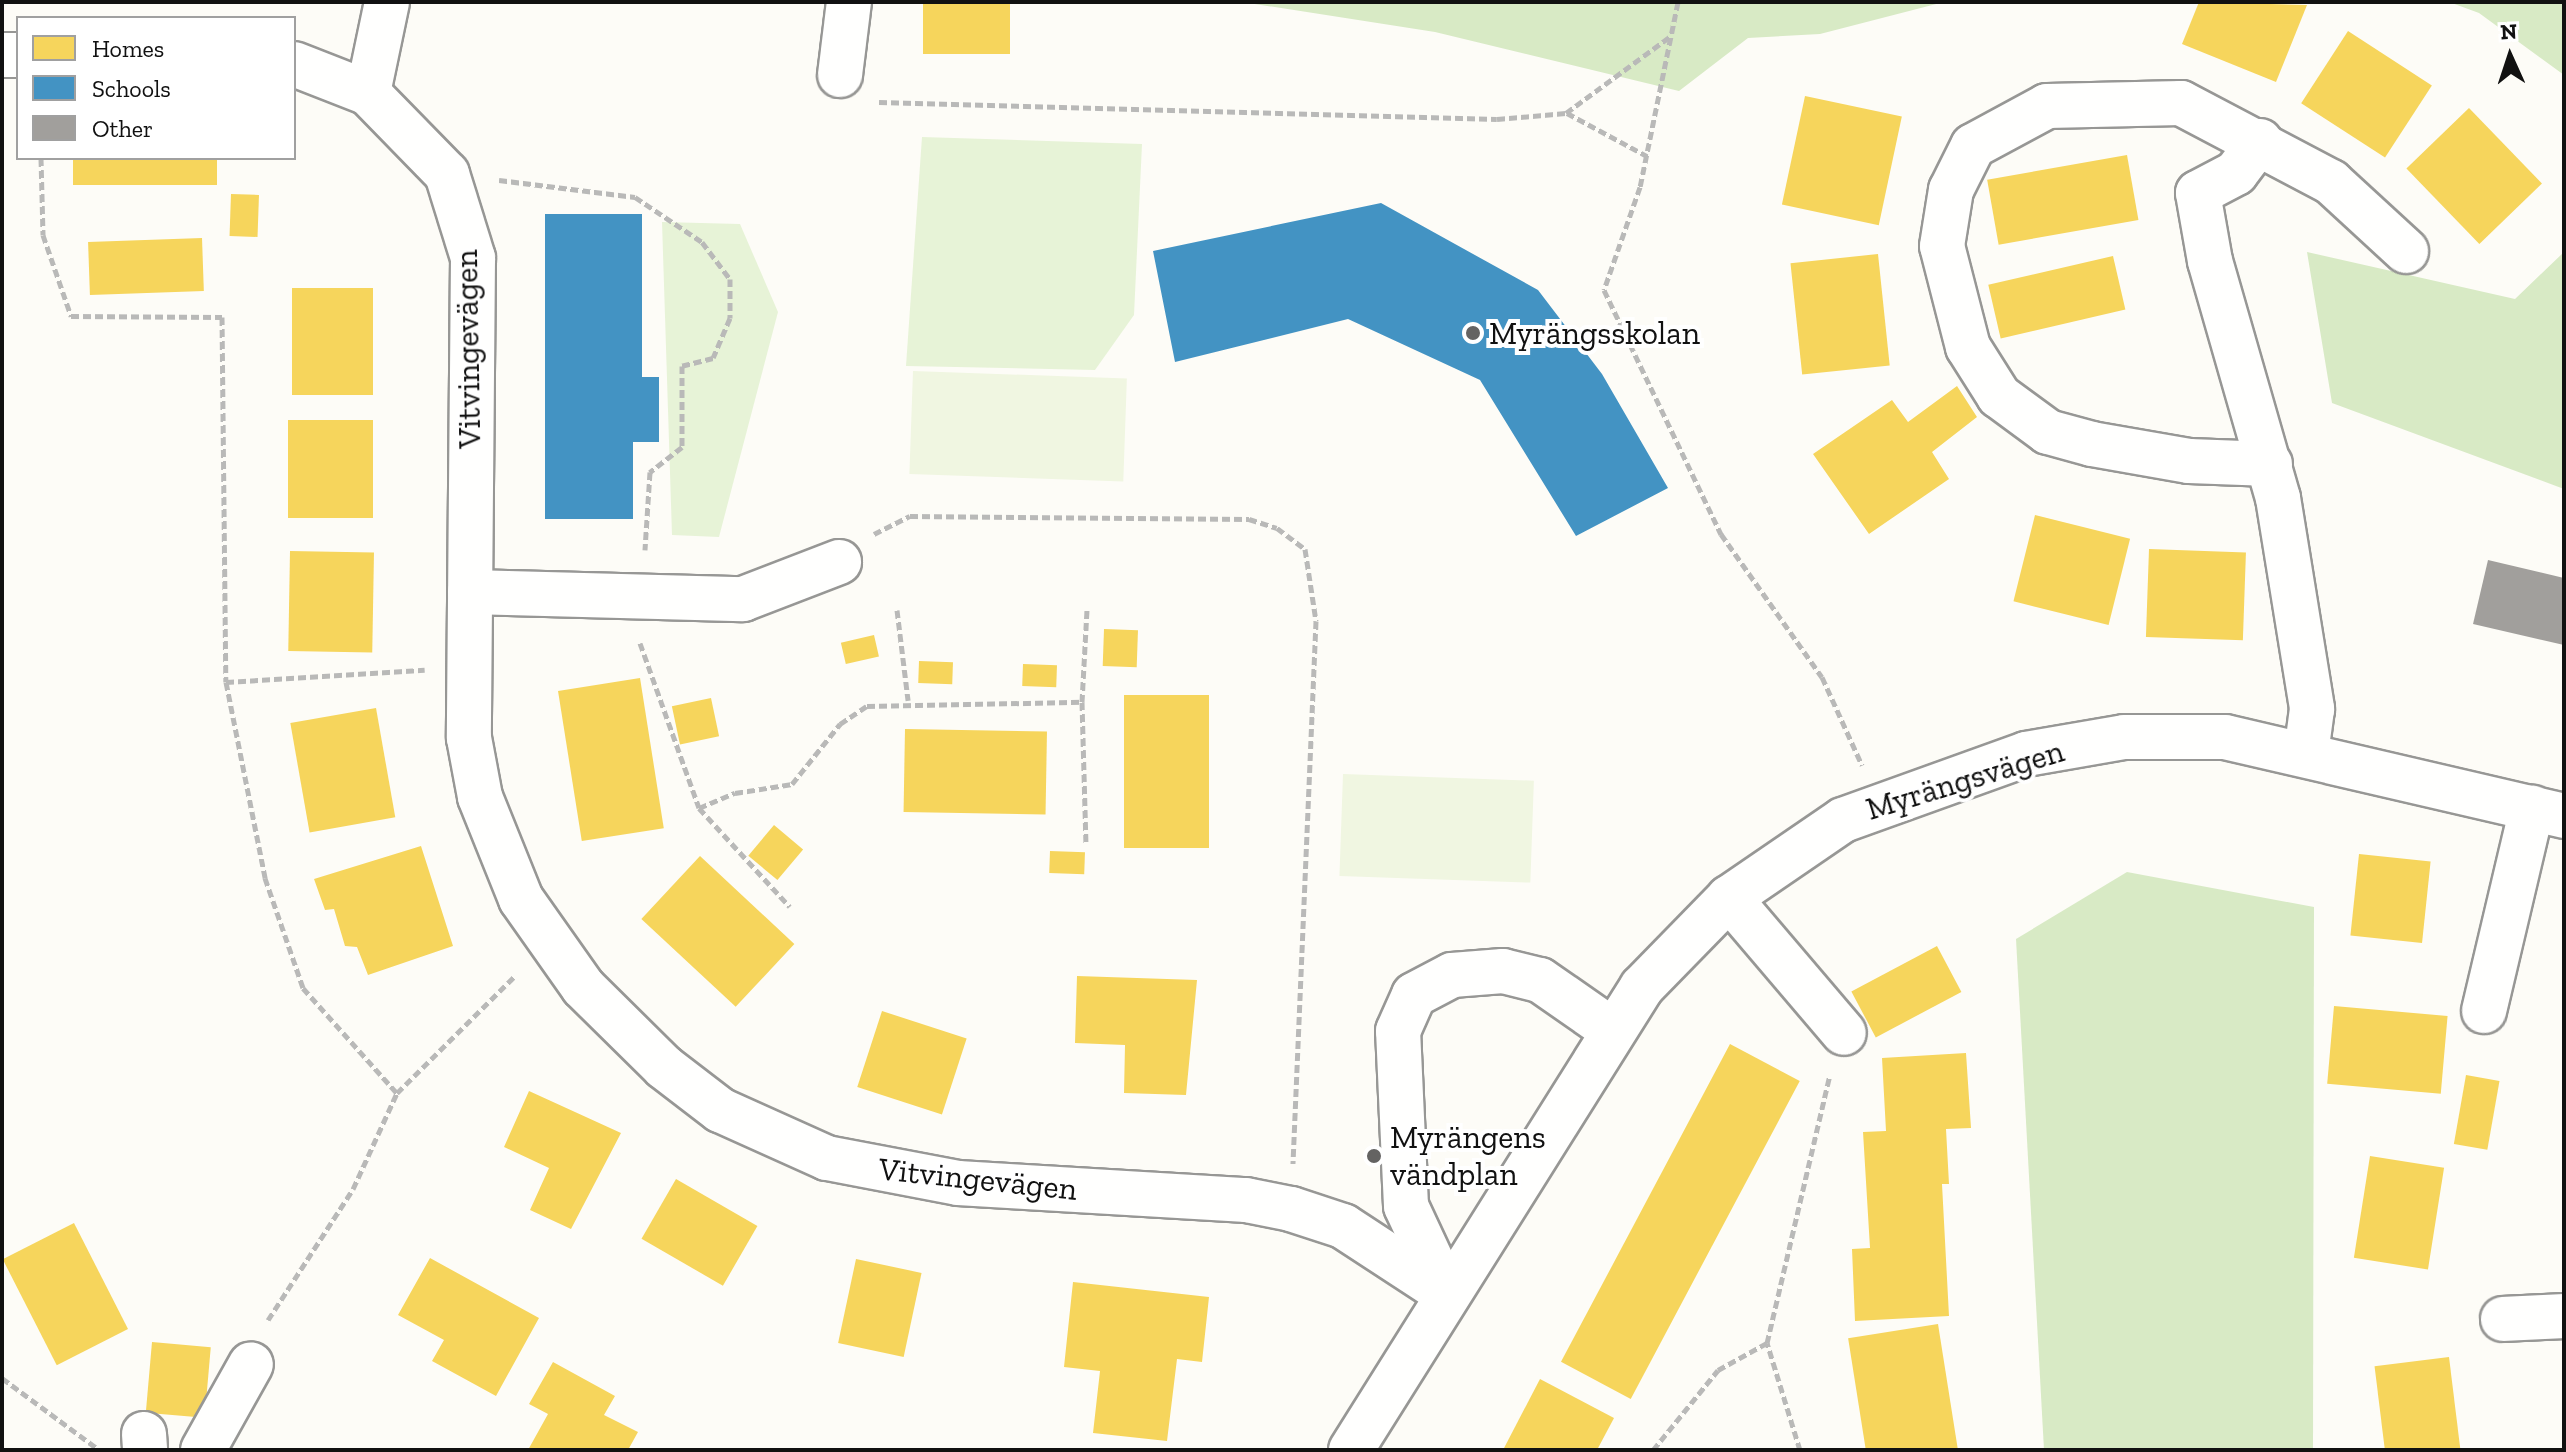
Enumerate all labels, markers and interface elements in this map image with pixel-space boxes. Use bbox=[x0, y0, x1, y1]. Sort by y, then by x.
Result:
legend bbox=[16, 16, 296, 160]
north arrow bbox=[2470, 16, 2550, 96]
text: N bbox=[2500, 18, 2518, 45]
text: Homes bbox=[92, 34, 164, 63]
text: Schools bbox=[92, 74, 171, 103]
text: Other bbox=[92, 114, 153, 143]
street label: Vitvingevägen bbox=[447, 249, 489, 449]
place label: Myrängsskolan bbox=[1489, 314, 1700, 352]
marker: Myrängsskolan bbox=[1464, 324, 1482, 342]
street label: Myrängsvägen bbox=[1861, 732, 2069, 828]
place label: Myrängens vändplan bbox=[1390, 1119, 1546, 1194]
marker: Myrängens vändplan bbox=[1365, 1147, 1383, 1165]
street label: Vitvingevägen bbox=[877, 1149, 1079, 1209]

